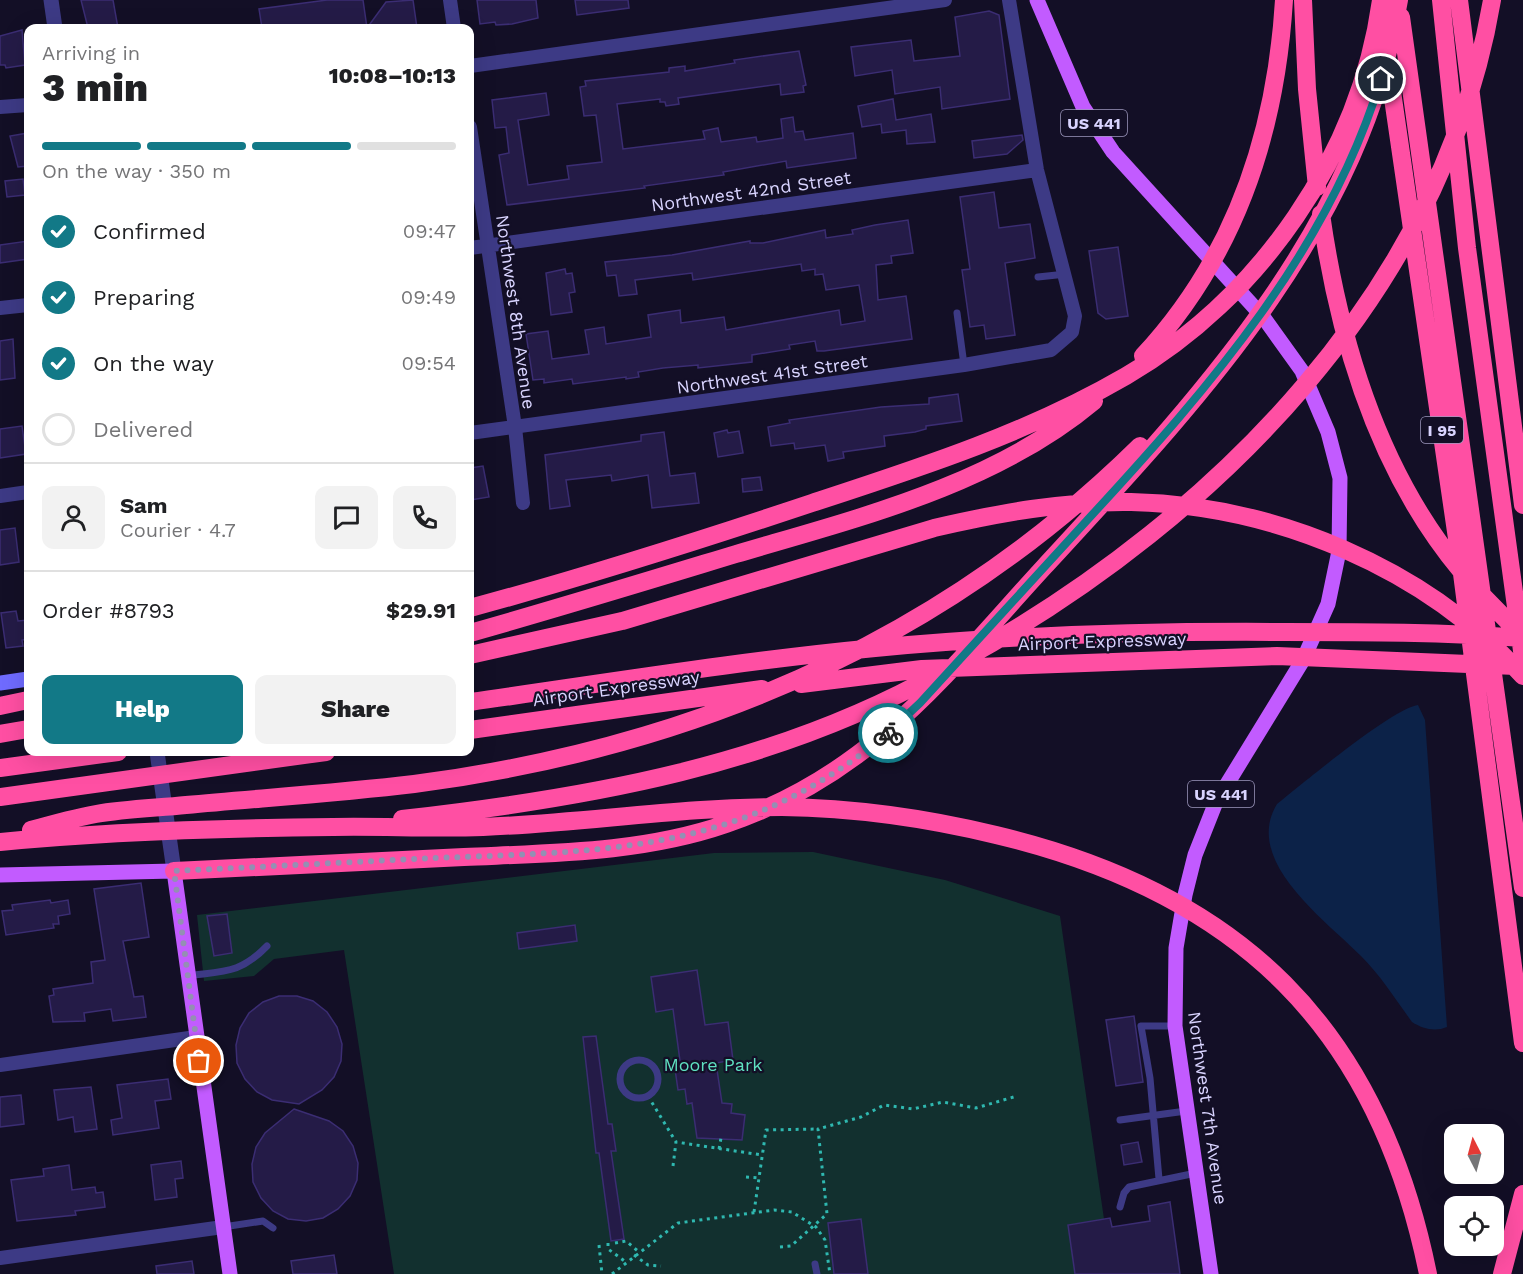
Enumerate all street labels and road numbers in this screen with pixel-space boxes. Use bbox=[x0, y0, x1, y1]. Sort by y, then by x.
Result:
road number: US 441 bbox=[1061, 110, 1127, 136]
street label: Northwest 42nd Street bbox=[650, 166, 853, 215]
street label: Northwest 8th Avenue bbox=[492, 213, 540, 411]
street label: Northwest 41st Street bbox=[675, 350, 869, 398]
road number: I 95 bbox=[1421, 417, 1463, 443]
street label: Airport Expressway bbox=[1017, 628, 1187, 654]
street label: Airport Expressway bbox=[531, 666, 702, 710]
road number: US 441 bbox=[1188, 781, 1254, 807]
street label: Northwest 7th Avenue bbox=[1184, 1010, 1232, 1206]

